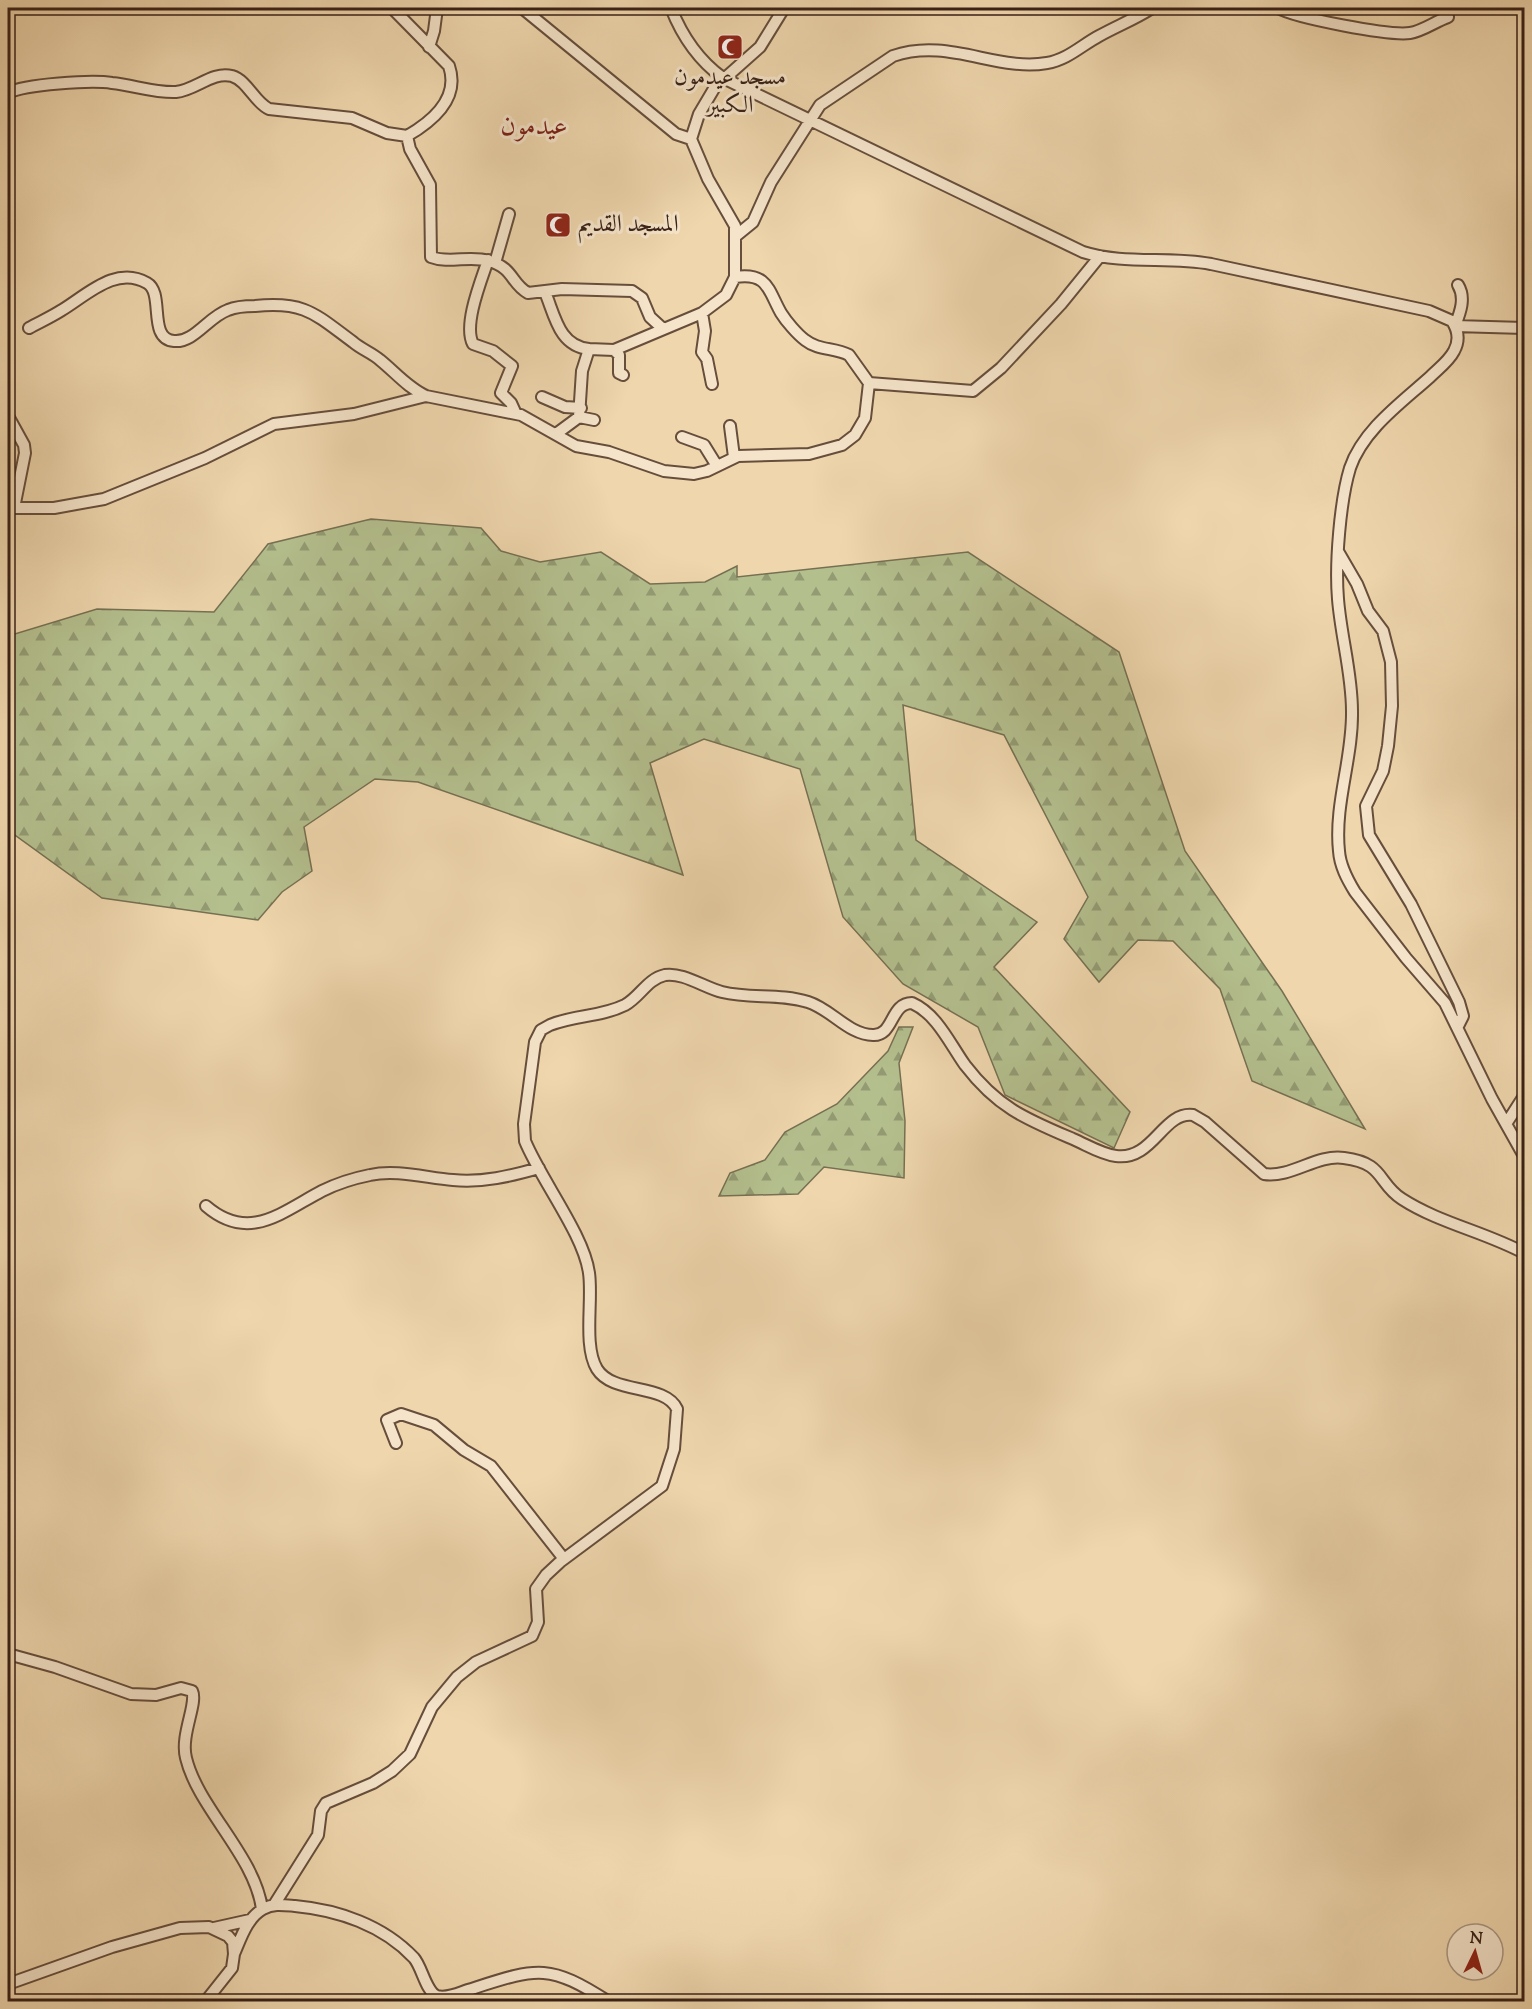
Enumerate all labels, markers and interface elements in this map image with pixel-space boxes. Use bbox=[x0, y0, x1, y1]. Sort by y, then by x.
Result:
mosque icon: مسجد عيدمون الكبير bbox=[715, 32, 745, 62]
place label: مسجد عيدمون الكبير bbox=[674, 61, 786, 123]
district label: عيدمون bbox=[500, 108, 568, 147]
place label: المسجد القديم bbox=[578, 208, 679, 244]
mosque icon: المسجد القديم bbox=[543, 210, 573, 240]
north arrow bbox=[1445, 1922, 1505, 1982]
text: N bbox=[1469, 1928, 1484, 1952]

